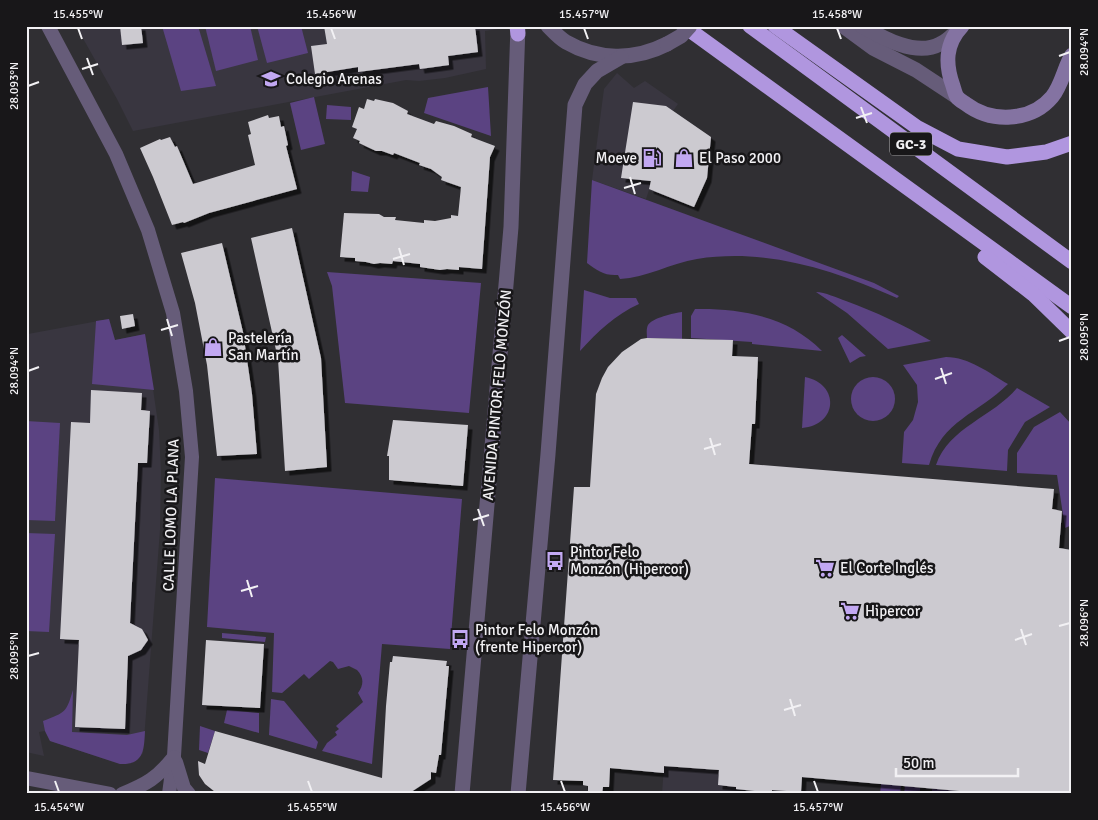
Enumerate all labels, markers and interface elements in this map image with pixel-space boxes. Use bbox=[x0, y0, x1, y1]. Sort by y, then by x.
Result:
text: 15.455°W bbox=[53, 7, 103, 22]
text: 15.456°W bbox=[306, 7, 356, 22]
text: 15.457°W bbox=[559, 7, 609, 22]
text: 15.458°W bbox=[812, 7, 862, 22]
text: 28.094°N bbox=[1077, 28, 1092, 76]
text: 28.093°N bbox=[7, 62, 22, 110]
school or university icon: Colegio Arenas bbox=[260, 68, 282, 90]
place label: Colegio Arenas bbox=[286, 70, 382, 88]
road number: GC-3 bbox=[890, 132, 932, 156]
fuel station icon: Moeve bbox=[641, 147, 663, 169]
shop icon: El Paso 2000 bbox=[673, 147, 695, 169]
place label: Moeve bbox=[596, 149, 637, 167]
place label: El Paso 2000 bbox=[699, 149, 781, 167]
street label: AVENIDA PINTOR FELO MONZÓN bbox=[478, 289, 515, 501]
text: 28.095°N bbox=[1077, 313, 1092, 361]
place label: Pastelería San Martín bbox=[228, 329, 299, 364]
shop icon: Pastelería San Martín bbox=[202, 336, 224, 358]
text: 28.094°N bbox=[7, 347, 22, 395]
street label: CALLE LOMO LA PLANA bbox=[159, 438, 183, 592]
place label: Pintor Felo Monzón (Hipercor) bbox=[570, 543, 689, 578]
bus stop icon: Pintor Felo Monzón (Hipercor) bbox=[544, 550, 566, 572]
supermarket icon: El Corte Inglés bbox=[814, 557, 836, 579]
place label: El Corte Inglés bbox=[840, 559, 934, 577]
text: 28.096°N bbox=[1077, 599, 1092, 647]
supermarket icon: Hipercor bbox=[839, 600, 861, 622]
place label: Hipercor bbox=[865, 602, 921, 620]
place label: Pintor Felo Monzón (frente Hipercor) bbox=[475, 621, 598, 656]
bus stop icon: Pintor Felo Monzón (frente Hipercor) bbox=[449, 628, 471, 650]
text: 28.095°N bbox=[7, 632, 22, 680]
scale bar bbox=[896, 745, 1018, 777]
text: 50 m bbox=[903, 754, 934, 772]
text: 15.454°W bbox=[34, 800, 84, 815]
text: 15.455°W bbox=[287, 800, 337, 815]
text: 15.456°W bbox=[540, 800, 590, 815]
text: 15.457°W bbox=[793, 800, 843, 815]

